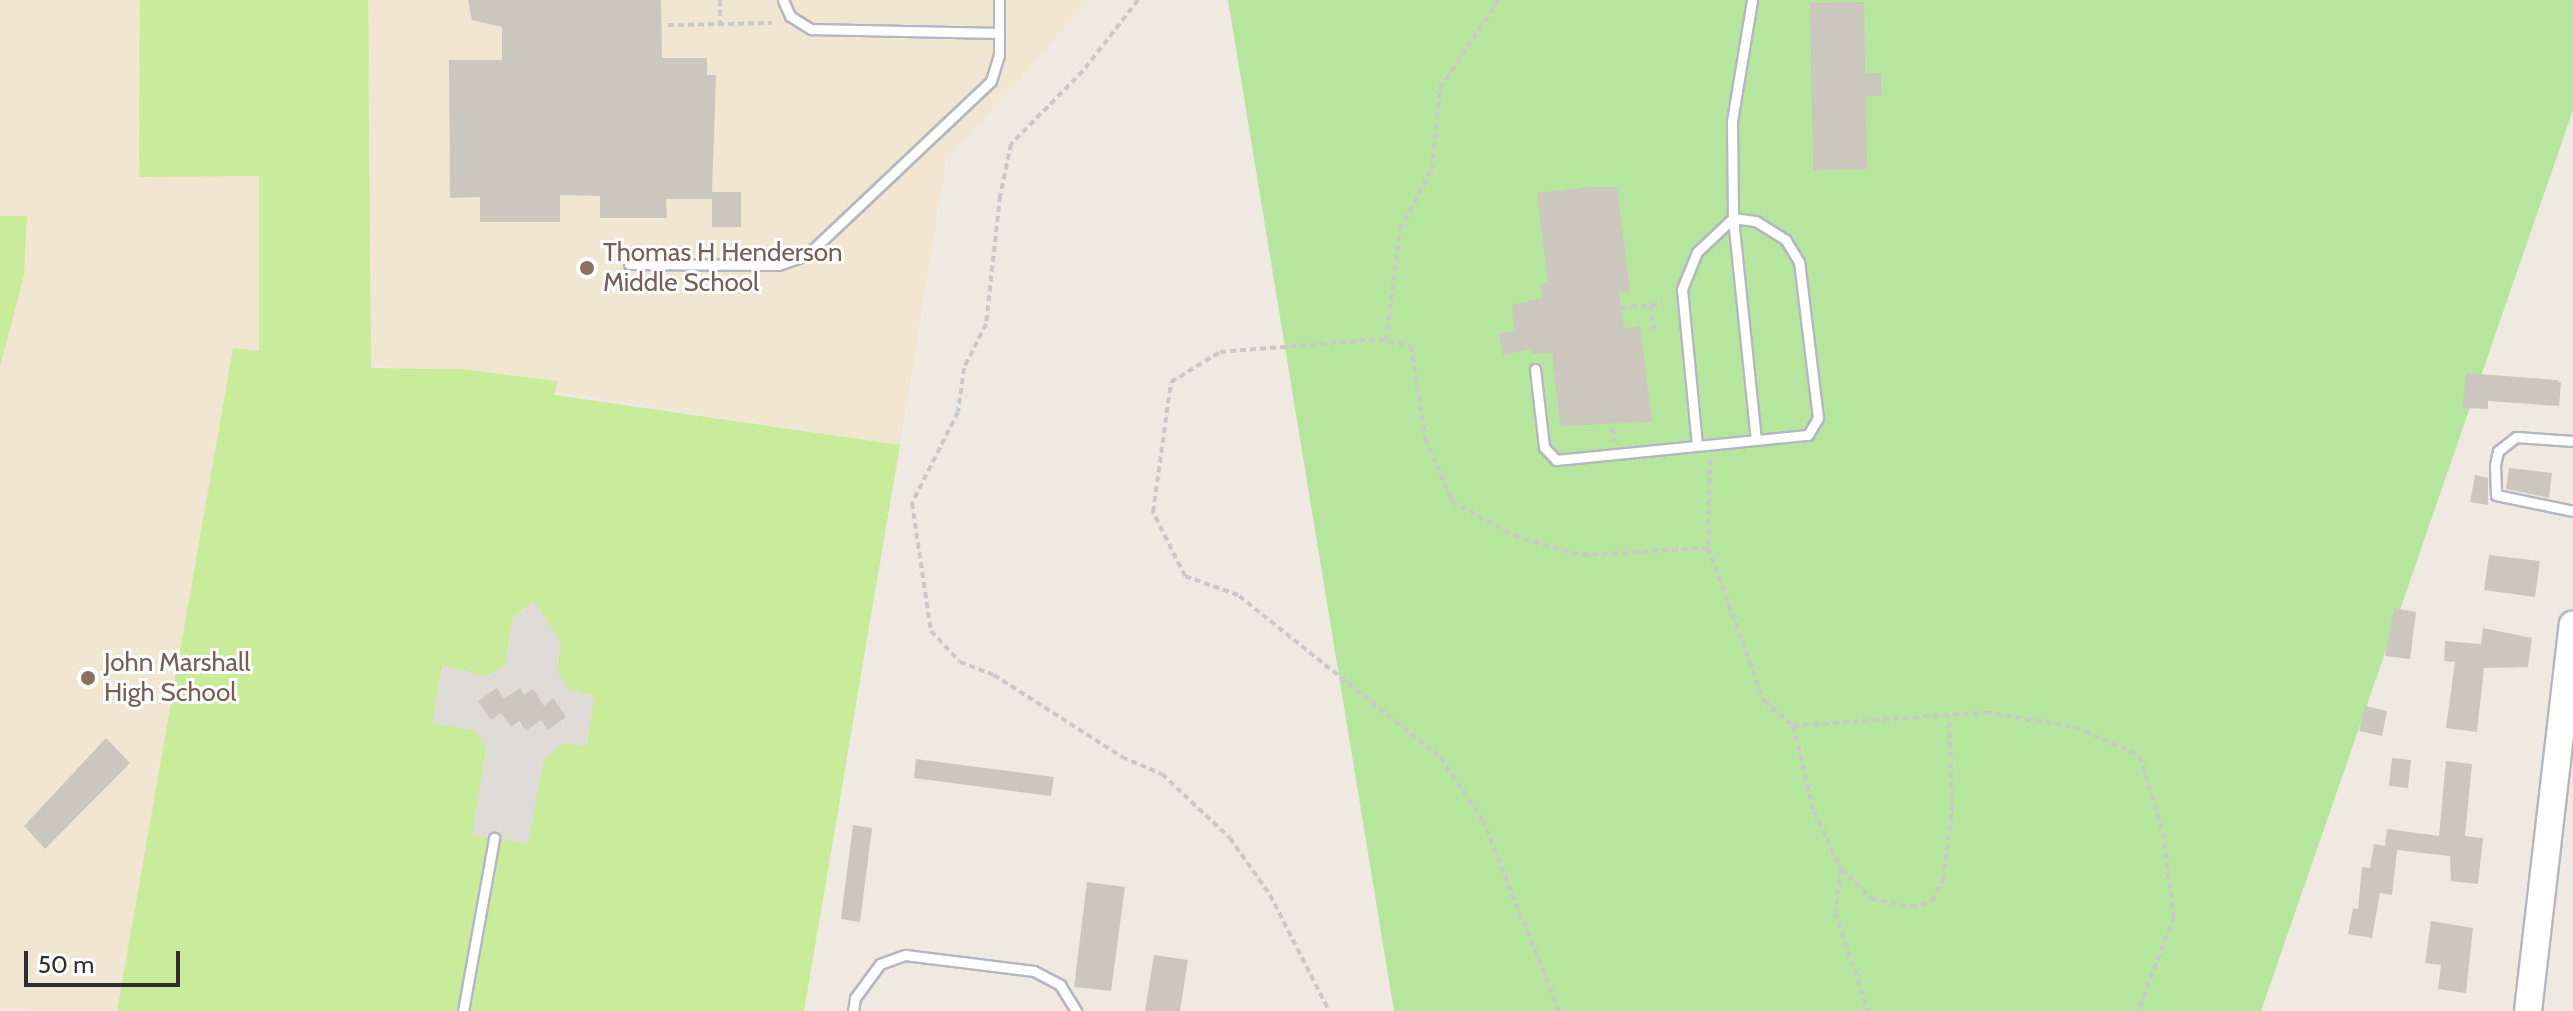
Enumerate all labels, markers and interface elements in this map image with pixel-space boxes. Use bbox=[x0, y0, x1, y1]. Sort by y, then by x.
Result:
place label: Thomas H Henderson Middle School bbox=[603, 237, 843, 298]
marker: Thomas H Henderson Middle School bbox=[578, 259, 596, 277]
place label: John Marshall High School bbox=[104, 647, 250, 708]
marker: John Marshall High School bbox=[79, 669, 97, 687]
scale bar bbox=[28, 935, 184, 985]
text: 50 m bbox=[38, 950, 94, 979]

